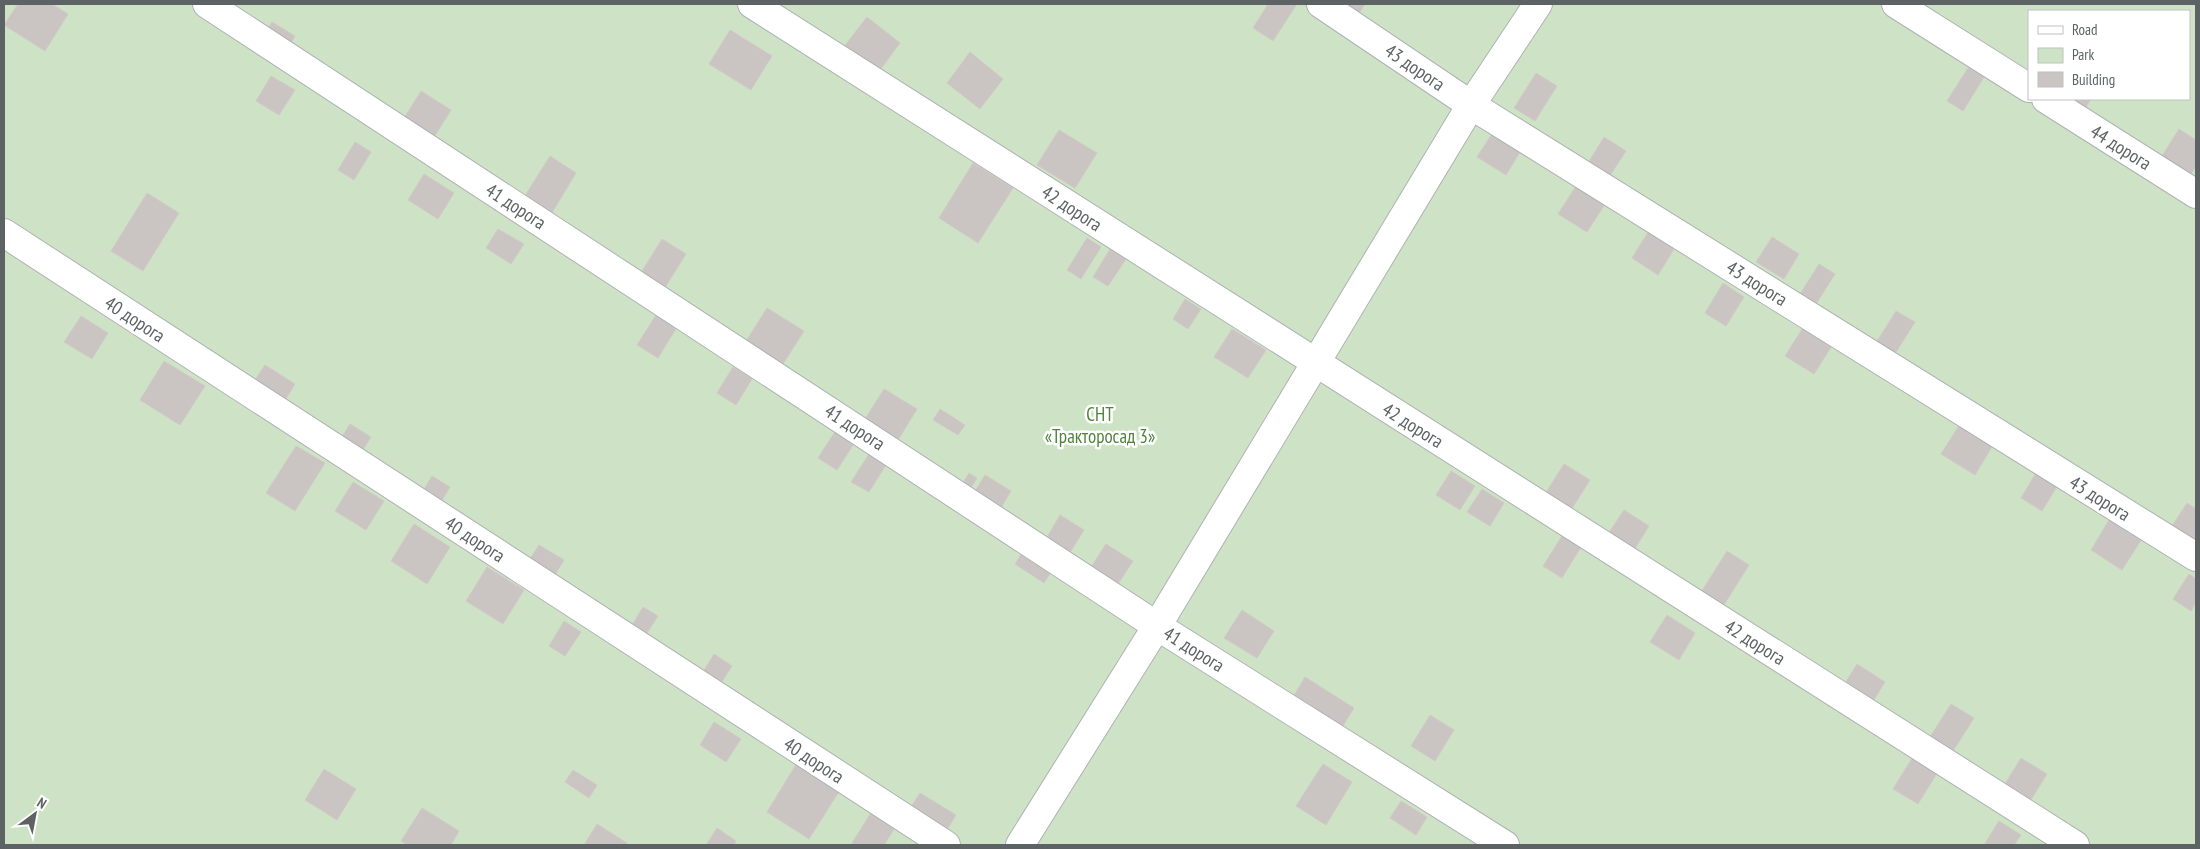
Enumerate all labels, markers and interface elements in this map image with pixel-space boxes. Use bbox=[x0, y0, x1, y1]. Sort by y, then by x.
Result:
legend bbox=[2028, 10, 2190, 100]
text: Road bbox=[2072, 20, 2098, 39]
street label: 43 дорога bbox=[1380, 38, 1450, 96]
text: Park bbox=[2072, 45, 2094, 64]
text: Building bbox=[2072, 70, 2115, 89]
street label: 44 дорога bbox=[2086, 119, 2156, 175]
street label: 41 дорога bbox=[481, 178, 551, 234]
street label: 42 дорога bbox=[1037, 180, 1107, 236]
street label: 43 дорога bbox=[1722, 255, 1792, 311]
street label: 40 дорога bbox=[100, 291, 170, 347]
street label: 42 дорога bbox=[1378, 397, 1448, 453]
street label: 41 дорога bbox=[820, 399, 890, 455]
park label: СНТ «Тракторосад 3» bbox=[1045, 402, 1155, 448]
street label: 43 дорога bbox=[2065, 470, 2135, 526]
street label: 40 дорога bbox=[440, 511, 510, 567]
street label: 42 дорога bbox=[1720, 614, 1790, 670]
street label: 41 дорога bbox=[1159, 621, 1229, 677]
street label: 40 дорога bbox=[779, 732, 849, 788]
north arrow bbox=[10, 789, 60, 839]
text: N bbox=[34, 793, 50, 813]

